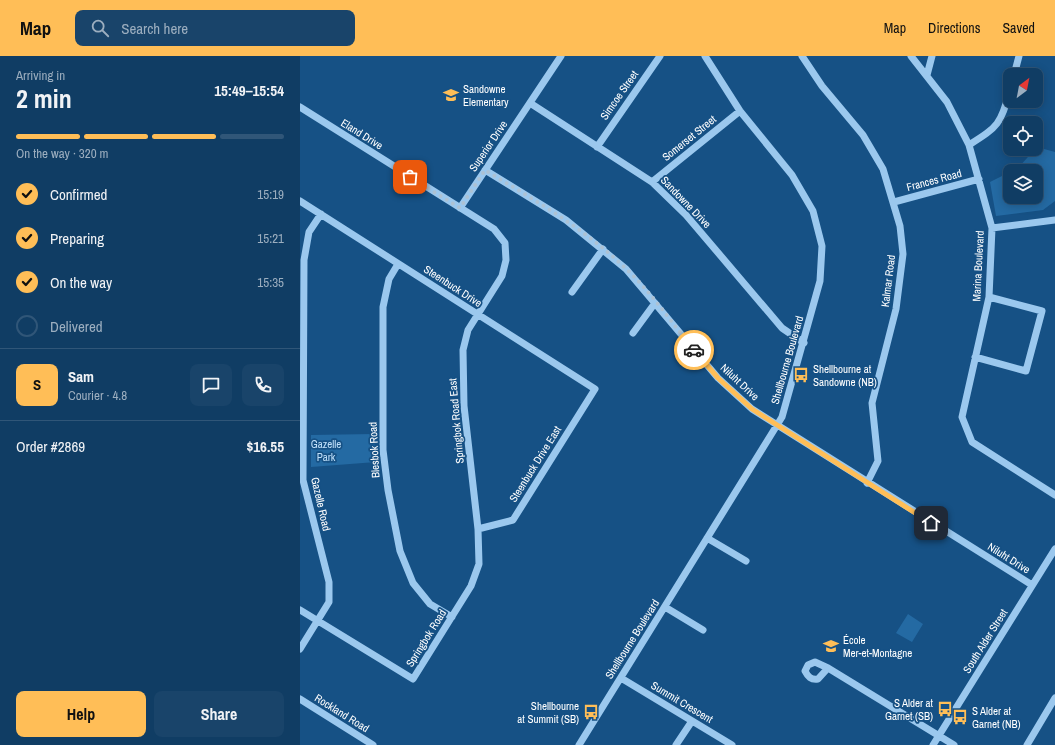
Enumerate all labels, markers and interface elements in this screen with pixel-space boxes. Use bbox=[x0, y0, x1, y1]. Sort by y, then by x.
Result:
search box bbox=[75, 10, 355, 46]
text: Map bbox=[20, 15, 51, 41]
icon: search bbox=[89, 17, 111, 39]
text: Search here bbox=[121, 18, 188, 39]
text: Map bbox=[884, 19, 906, 37]
text: Directions bbox=[928, 19, 980, 37]
text: Saved bbox=[1002, 19, 1035, 37]
text: Arriving in bbox=[16, 67, 65, 84]
street label: Simcoe Street bbox=[597, 67, 641, 122]
north arrow bbox=[1003, 68, 1043, 108]
map controls bbox=[1003, 68, 1043, 204]
text: 15:49–15:54 bbox=[214, 80, 284, 101]
text: 2 min bbox=[16, 81, 72, 116]
place label: Sandowne Elementary bbox=[463, 82, 509, 109]
school or university icon: Sandowne Elementary bbox=[442, 86, 460, 104]
street label: Somerset Street bbox=[659, 112, 719, 164]
street label: Eland Drive bbox=[338, 116, 386, 152]
button: locate bbox=[1003, 116, 1043, 156]
street label: Superior Drive bbox=[466, 118, 510, 174]
text: On the way · 320 m bbox=[16, 145, 108, 162]
pin bbox=[393, 160, 427, 194]
button: layers bbox=[1003, 164, 1043, 204]
icon: bag bbox=[399, 166, 421, 188]
street label: Frances Road bbox=[905, 166, 963, 194]
street label: Sandowne Drive bbox=[658, 173, 714, 231]
icon: check bbox=[16, 183, 38, 205]
text: Confirmed bbox=[50, 184, 107, 205]
text: 15:19 bbox=[257, 186, 284, 203]
icon: check bbox=[16, 227, 38, 249]
text: Preparing bbox=[50, 228, 104, 249]
text: 15:21 bbox=[257, 230, 284, 247]
street label: Marina Boulevard bbox=[969, 230, 987, 302]
street label: Kalmar Road bbox=[878, 254, 898, 308]
street label: Steenbuck Drive bbox=[421, 262, 485, 310]
icon: check bbox=[16, 271, 38, 293]
text: On the way bbox=[50, 272, 112, 293]
text: 15:35 bbox=[257, 274, 284, 291]
street label: Shellbourne Boulevard bbox=[768, 314, 806, 406]
text: Delivered bbox=[50, 316, 103, 337]
courier bbox=[674, 330, 714, 370]
icon: car bbox=[683, 339, 705, 361]
street label: Niluht Drive bbox=[718, 361, 762, 403]
place label: Shellbourne at Sandowne (NB) bbox=[813, 362, 877, 389]
button: chat bbox=[190, 364, 232, 406]
button: phone bbox=[242, 364, 284, 406]
text: Sam bbox=[68, 366, 94, 387]
bus stop icon: Shellbourne at Sandowne (NB) bbox=[792, 366, 810, 384]
text: S bbox=[33, 374, 41, 395]
street label: Springbok Road East bbox=[445, 377, 467, 464]
text: Courier · 4.8 bbox=[68, 387, 127, 404]
street label: Blesbok Road bbox=[366, 422, 382, 478]
street label: Steenbuck Drive East bbox=[506, 423, 564, 505]
text: Order #2869 bbox=[16, 436, 85, 457]
text: $16.55 bbox=[246, 436, 284, 457]
park label: Gazelle Park bbox=[311, 437, 341, 464]
street label: Gazelle Road bbox=[308, 476, 334, 532]
pin bbox=[914, 506, 948, 540]
icon: home bbox=[920, 512, 942, 534]
street label: Niluht Drive bbox=[985, 539, 1033, 577]
street label: Shellbourne Boulevard bbox=[602, 597, 662, 681]
street label: South Alder Street bbox=[960, 606, 1011, 676]
street label: Springbok Road bbox=[403, 607, 449, 669]
place label: École Mer-et-Montagne bbox=[843, 633, 912, 660]
school or university icon: École Mer-et-Montagne bbox=[822, 637, 840, 655]
street label: Summit Crescent bbox=[649, 678, 716, 726]
button: Help bbox=[16, 691, 146, 737]
button: Share bbox=[154, 691, 284, 737]
street label: Rockland Road bbox=[312, 691, 372, 735]
place label: S Alder at Garnet (SB) bbox=[885, 696, 933, 723]
place label: Shellbourne at Summit (SB) bbox=[517, 699, 579, 726]
bus stop icon: S Alder at Garnet (SB) bbox=[936, 700, 954, 718]
bus stop icon: Shellbourne at Summit (SB) bbox=[582, 703, 600, 721]
place label: S Alder at Garnet (NB) bbox=[972, 704, 1021, 731]
bus stop icon: S Alder at Garnet (NB) bbox=[951, 708, 969, 726]

